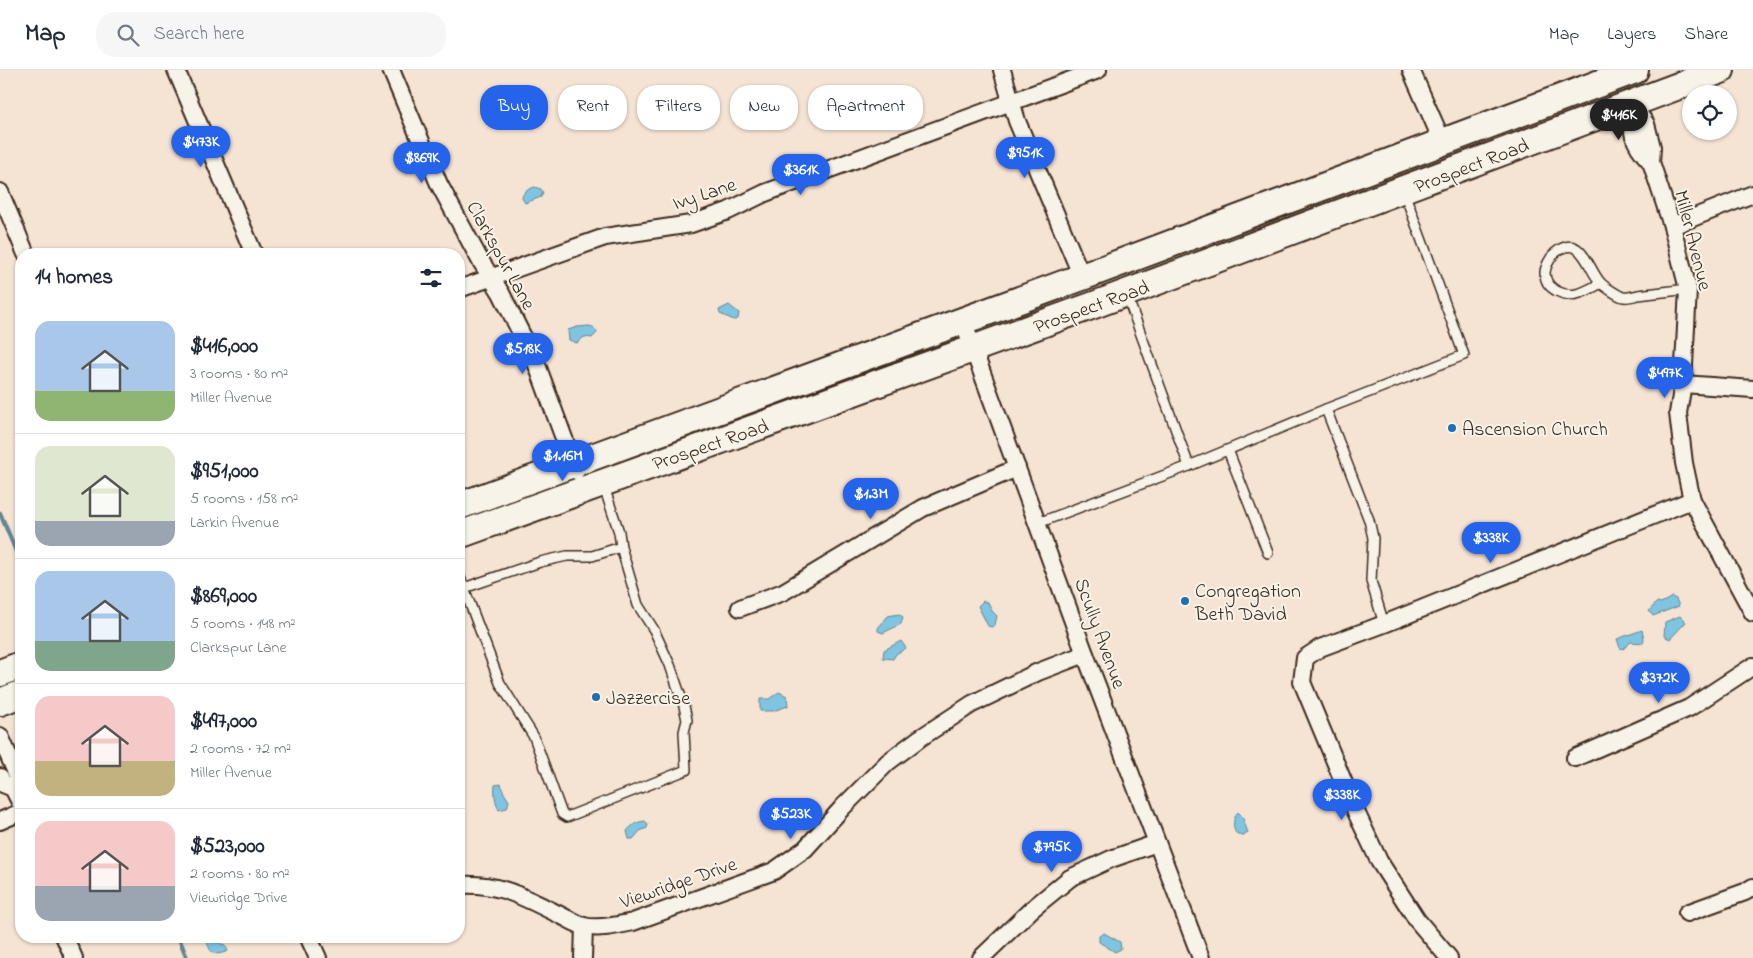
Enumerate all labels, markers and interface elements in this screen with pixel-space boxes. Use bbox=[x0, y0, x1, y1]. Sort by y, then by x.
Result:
search box bbox=[96, 12, 446, 57]
text: Map bbox=[25, 17, 66, 52]
icon: search bbox=[114, 21, 142, 49]
text: Search here bbox=[154, 21, 245, 48]
text: Map bbox=[1549, 22, 1579, 48]
text: Layers bbox=[1607, 22, 1657, 48]
text: Share bbox=[1685, 22, 1728, 48]
chip: Buy bbox=[480, 85, 548, 130]
chip: Rent bbox=[558, 85, 627, 130]
chip: Filters bbox=[637, 85, 720, 130]
chip: New bbox=[730, 85, 798, 130]
chip: Apartment bbox=[808, 85, 923, 130]
map controls bbox=[1682, 85, 1737, 140]
button: locate bbox=[1682, 85, 1737, 140]
pin: $416K bbox=[1584, 98, 1654, 141]
text: $416K bbox=[1601, 103, 1637, 127]
pin: $473K bbox=[166, 126, 236, 168]
text: $473K bbox=[182, 130, 220, 154]
street label: Prospect Road bbox=[1410, 132, 1534, 203]
pin: $951K bbox=[990, 136, 1060, 179]
text: $951K bbox=[1007, 141, 1043, 165]
pin: $869K bbox=[387, 142, 457, 184]
text: $869K bbox=[404, 146, 440, 170]
pin: $361K bbox=[766, 154, 836, 196]
text: $361K bbox=[783, 158, 819, 182]
street label: Ivy Lane bbox=[669, 171, 740, 219]
street label: Miller Avenue bbox=[1665, 187, 1718, 294]
street label: Clarkspur Lane bbox=[458, 196, 542, 316]
text: 14 homes bbox=[35, 263, 113, 293]
icon: filters bbox=[417, 264, 445, 292]
street label: Prospect Road bbox=[1030, 274, 1154, 343]
text: $416,000 bbox=[190, 332, 258, 362]
pin: $518K bbox=[488, 332, 558, 375]
text: $518K bbox=[504, 337, 542, 361]
icon: home bbox=[75, 341, 135, 401]
pin: $497K bbox=[1630, 356, 1700, 399]
text: $497K bbox=[1647, 361, 1683, 385]
text: 3 rooms · 80 m² bbox=[190, 362, 288, 386]
text: Miller Avenue bbox=[190, 386, 272, 410]
street label: Prospect Road bbox=[649, 413, 773, 480]
place label: Ascension Church bbox=[1462, 416, 1608, 445]
marker: Ascension Church bbox=[1446, 422, 1458, 434]
pin: $1.16M bbox=[522, 440, 604, 482]
text: $1.16M bbox=[543, 444, 583, 468]
text: $951,000 bbox=[190, 457, 259, 487]
icon: home bbox=[75, 466, 135, 526]
pin: $1.3M bbox=[836, 478, 906, 520]
text: $1.3M bbox=[854, 482, 888, 506]
text: 5 rooms · 158 m² bbox=[190, 487, 298, 511]
text: Larkin Avenue bbox=[190, 511, 279, 535]
pin: $338K bbox=[1456, 522, 1526, 564]
text: $338K bbox=[1473, 526, 1509, 550]
street label: Scully Avenue bbox=[1065, 575, 1132, 693]
place label: Congregation Beth David bbox=[1194, 578, 1301, 630]
text: $869,000 bbox=[190, 582, 257, 612]
icon: home bbox=[75, 591, 135, 651]
marker: Congregation Beth David bbox=[1179, 595, 1191, 607]
text: 5 rooms · 148 m² bbox=[190, 612, 296, 636]
text: Clarkspur Lane bbox=[190, 636, 287, 660]
pin: $372K bbox=[1624, 662, 1694, 704]
text: $372K bbox=[1640, 666, 1678, 690]
place label: Jazzercise bbox=[606, 685, 690, 714]
marker: Jazzercise bbox=[590, 691, 602, 703]
text: $497,000 bbox=[190, 707, 257, 737]
icon: home bbox=[75, 716, 135, 776]
text: 2 rooms · 72 m² bbox=[190, 737, 291, 761]
text: Miller Avenue bbox=[190, 761, 272, 785]
pin: $338K bbox=[1307, 778, 1377, 821]
text: $338K bbox=[1324, 783, 1360, 807]
pin: $523K bbox=[756, 798, 826, 840]
text: $523K bbox=[770, 802, 812, 826]
pin: $795K bbox=[1017, 830, 1087, 873]
text: $523,000 bbox=[190, 832, 265, 862]
text: $795K bbox=[1033, 835, 1071, 859]
icon: home bbox=[75, 841, 135, 901]
street label: Viewridge Drive bbox=[616, 851, 741, 919]
text: 2 rooms · 80 m² bbox=[190, 862, 290, 886]
text: Viewridge Drive bbox=[190, 886, 287, 910]

